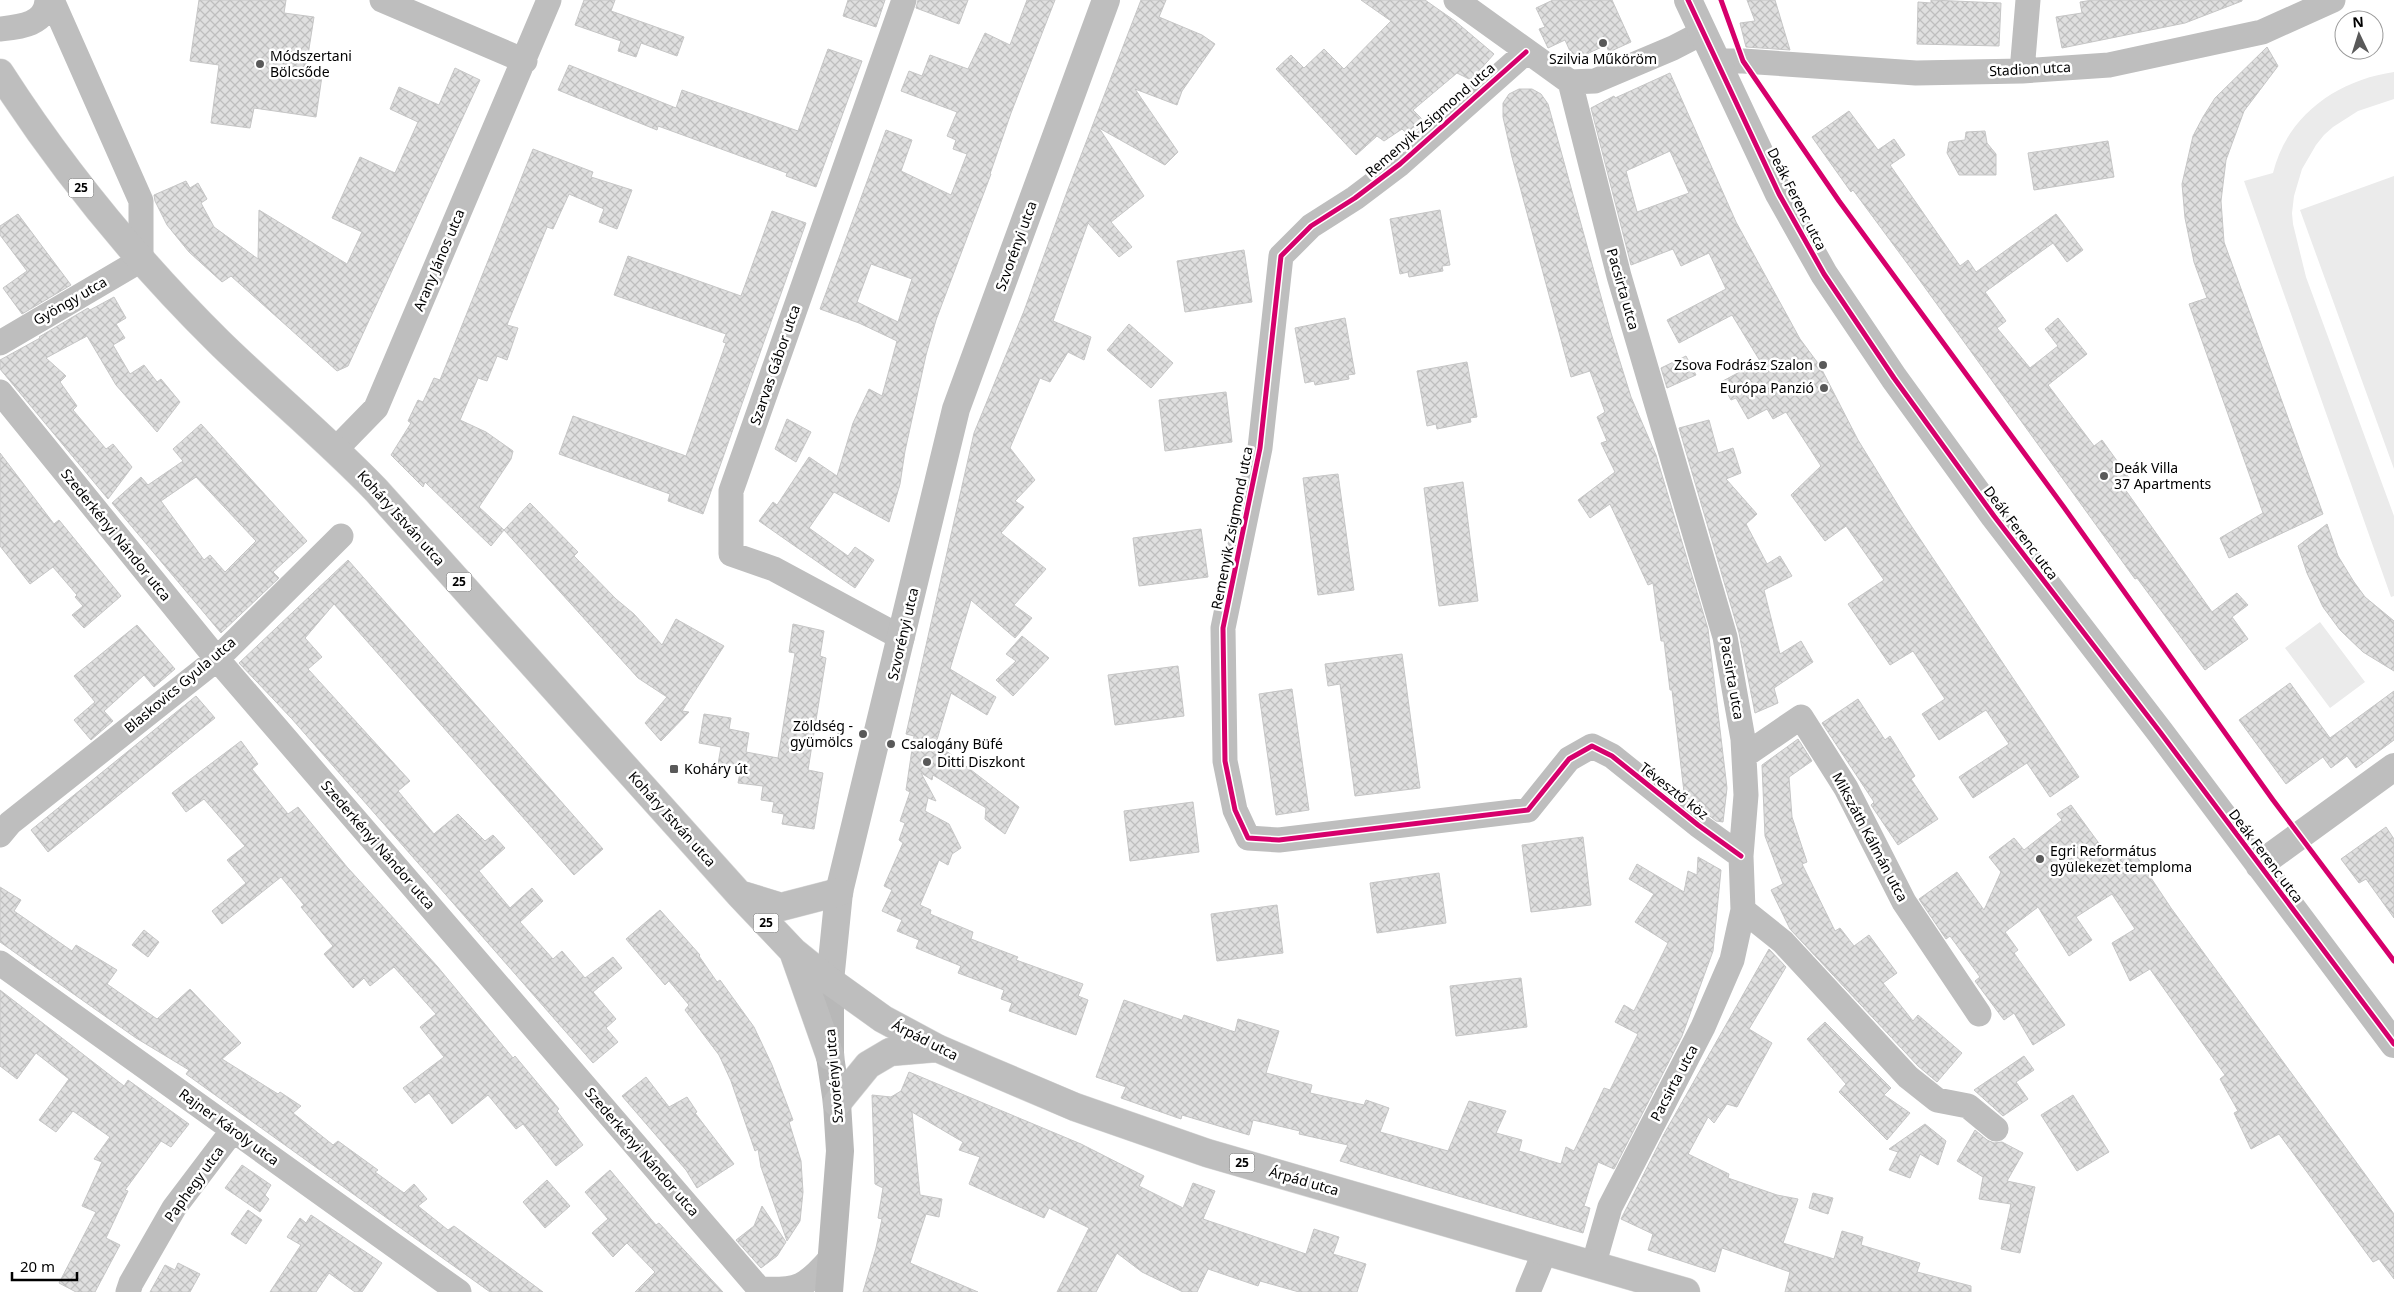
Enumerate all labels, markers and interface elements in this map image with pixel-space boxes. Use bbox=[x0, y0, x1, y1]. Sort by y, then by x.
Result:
north arrow bbox=[2334, 10, 2384, 60]
text: N bbox=[2352, 12, 2364, 31]
marker: Szilvia Műköröm bbox=[1597, 37, 1609, 49]
place label: Módszertani Bölcsőde bbox=[270, 46, 352, 81]
place label: Szilvia Műköröm bbox=[1549, 49, 1657, 68]
street label: Stadion utca bbox=[1989, 57, 2071, 80]
marker: Módszertani Bölcsőde bbox=[254, 58, 266, 70]
street label: Remenyik Zsigmond utca bbox=[1361, 58, 1498, 181]
street label: Deák Ferenc utca bbox=[1763, 144, 1832, 253]
road number: 25 bbox=[68, 178, 94, 198]
street label: Szvorényi utca bbox=[990, 198, 1041, 294]
street label: Arany János utca bbox=[408, 206, 469, 314]
street label: Pacsirta utca bbox=[1603, 246, 1644, 332]
street label: Gyöngy utca bbox=[29, 272, 110, 329]
street label: Szarvas Gábor utca bbox=[745, 302, 804, 428]
place label: Zsova Fodrász Szalon bbox=[1674, 355, 1813, 374]
marker: Zsova Fodrász Szalon bbox=[1817, 359, 1829, 371]
place label: Európa Panzió bbox=[1720, 378, 1814, 397]
marker: Európa Panzió bbox=[1818, 382, 1830, 394]
street label: Remenyik Zsigmond utca bbox=[1206, 445, 1257, 611]
place label: Deák Villa 37 Apartments bbox=[2114, 458, 2212, 493]
street label: Szederkényi Nándor utca bbox=[57, 465, 176, 605]
street label: Koháry István utca bbox=[353, 466, 449, 569]
marker: Deák Villa 37 Apartments bbox=[2098, 470, 2110, 482]
street label: Deák Ferenc utca bbox=[1980, 482, 2063, 584]
road number: 25 bbox=[446, 572, 472, 592]
street label: Szvorényi utca bbox=[883, 586, 922, 682]
street label: Blaskovics Gyula utca bbox=[120, 632, 239, 737]
street label: Pacsirta utca bbox=[1716, 635, 1749, 721]
place label: Zöldség - gyümölcs bbox=[790, 716, 853, 751]
marker: Zöldség - gyümölcs bbox=[857, 728, 869, 740]
place label: Csalogány Büfé bbox=[901, 734, 1003, 753]
marker: Csalogány Büfé bbox=[885, 738, 897, 750]
place label: Ditti Diszkont bbox=[937, 752, 1025, 771]
marker: Ditti Diszkont bbox=[921, 756, 933, 768]
street label: Tévesztő köz bbox=[1636, 758, 1713, 824]
place label: Koháry út bbox=[684, 759, 748, 778]
marker: Koháry út bbox=[668, 763, 680, 775]
street label: Koháry István utca bbox=[624, 767, 720, 870]
street label: Mikszáth Kálmán utca bbox=[1828, 769, 1913, 905]
street label: Szederkényi Nándor utca bbox=[317, 776, 440, 913]
street label: Deák Ferenc utca bbox=[2225, 805, 2308, 907]
place label: Egri Református gyülekezet temploma bbox=[2050, 841, 2192, 876]
marker: Egri Református gyülekezet temploma bbox=[2034, 853, 2046, 865]
road number: 25 bbox=[754, 914, 778, 932]
street label: Árpád utca bbox=[889, 1015, 961, 1064]
street label: Szvorényi utca bbox=[820, 1028, 847, 1124]
street label: Pacsirta utca bbox=[1645, 1041, 1702, 1124]
street label: Szederkényi Nándor utca bbox=[581, 1083, 704, 1220]
street label: Rajner Károly utca bbox=[175, 1084, 283, 1169]
street label: Paphegy utca bbox=[160, 1142, 227, 1225]
road number: 25 bbox=[1230, 1154, 1254, 1172]
street label: Árpád utca bbox=[1267, 1162, 1341, 1200]
scale bar bbox=[12, 1250, 78, 1282]
text: 20 m bbox=[20, 1256, 55, 1276]

